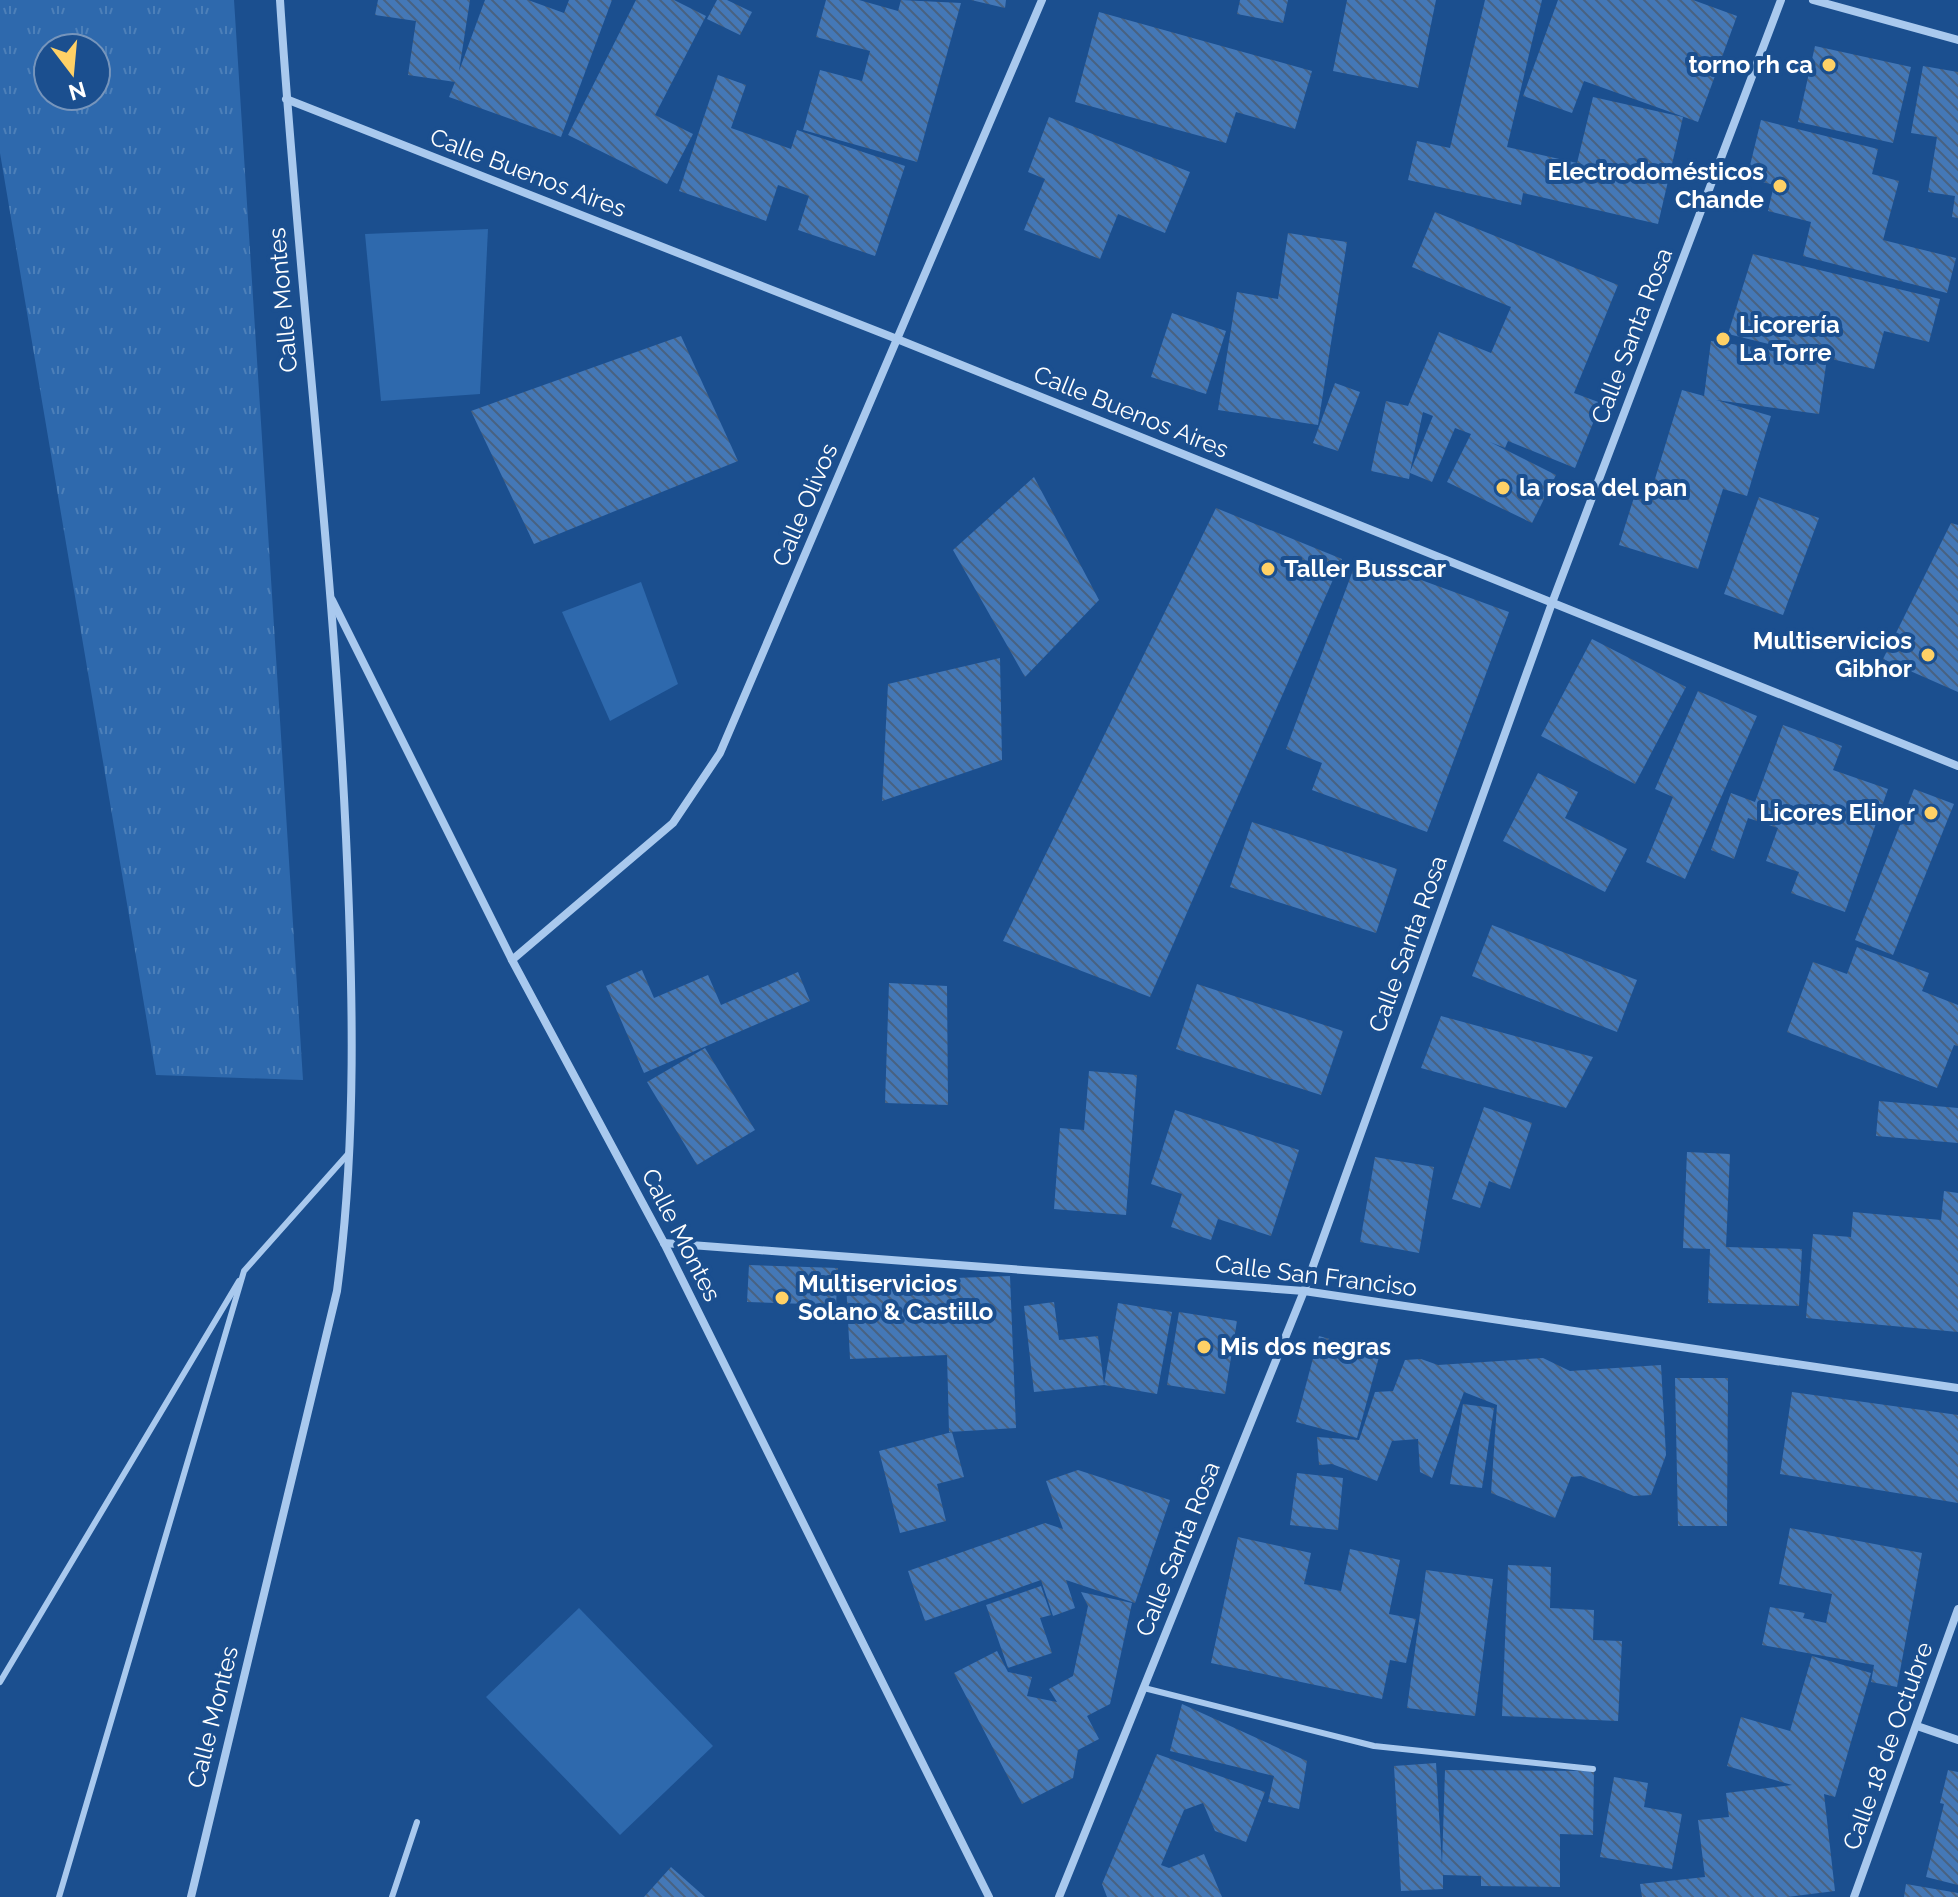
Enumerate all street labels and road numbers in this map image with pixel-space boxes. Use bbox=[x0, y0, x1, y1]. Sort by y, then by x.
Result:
street label: Calle Buenos Aires bbox=[426, 122, 630, 223]
street label: Calle Montes bbox=[262, 226, 303, 374]
street label: Calle Santa Rosa bbox=[1585, 244, 1678, 428]
street label: Calle Buenos Aires bbox=[1030, 359, 1233, 464]
street label: Calle Olivos bbox=[766, 439, 843, 571]
street label: Calle Santa Rosa bbox=[1362, 852, 1453, 1036]
street label: Calle Montes bbox=[636, 1163, 727, 1306]
street label: Calle San Franciso bbox=[1213, 1249, 1419, 1302]
street label: Calle Santa Rosa bbox=[1129, 1457, 1226, 1640]
street label: Calle 18 de Octubre bbox=[1836, 1638, 1939, 1854]
street label: Calle Montes bbox=[181, 1643, 244, 1791]

